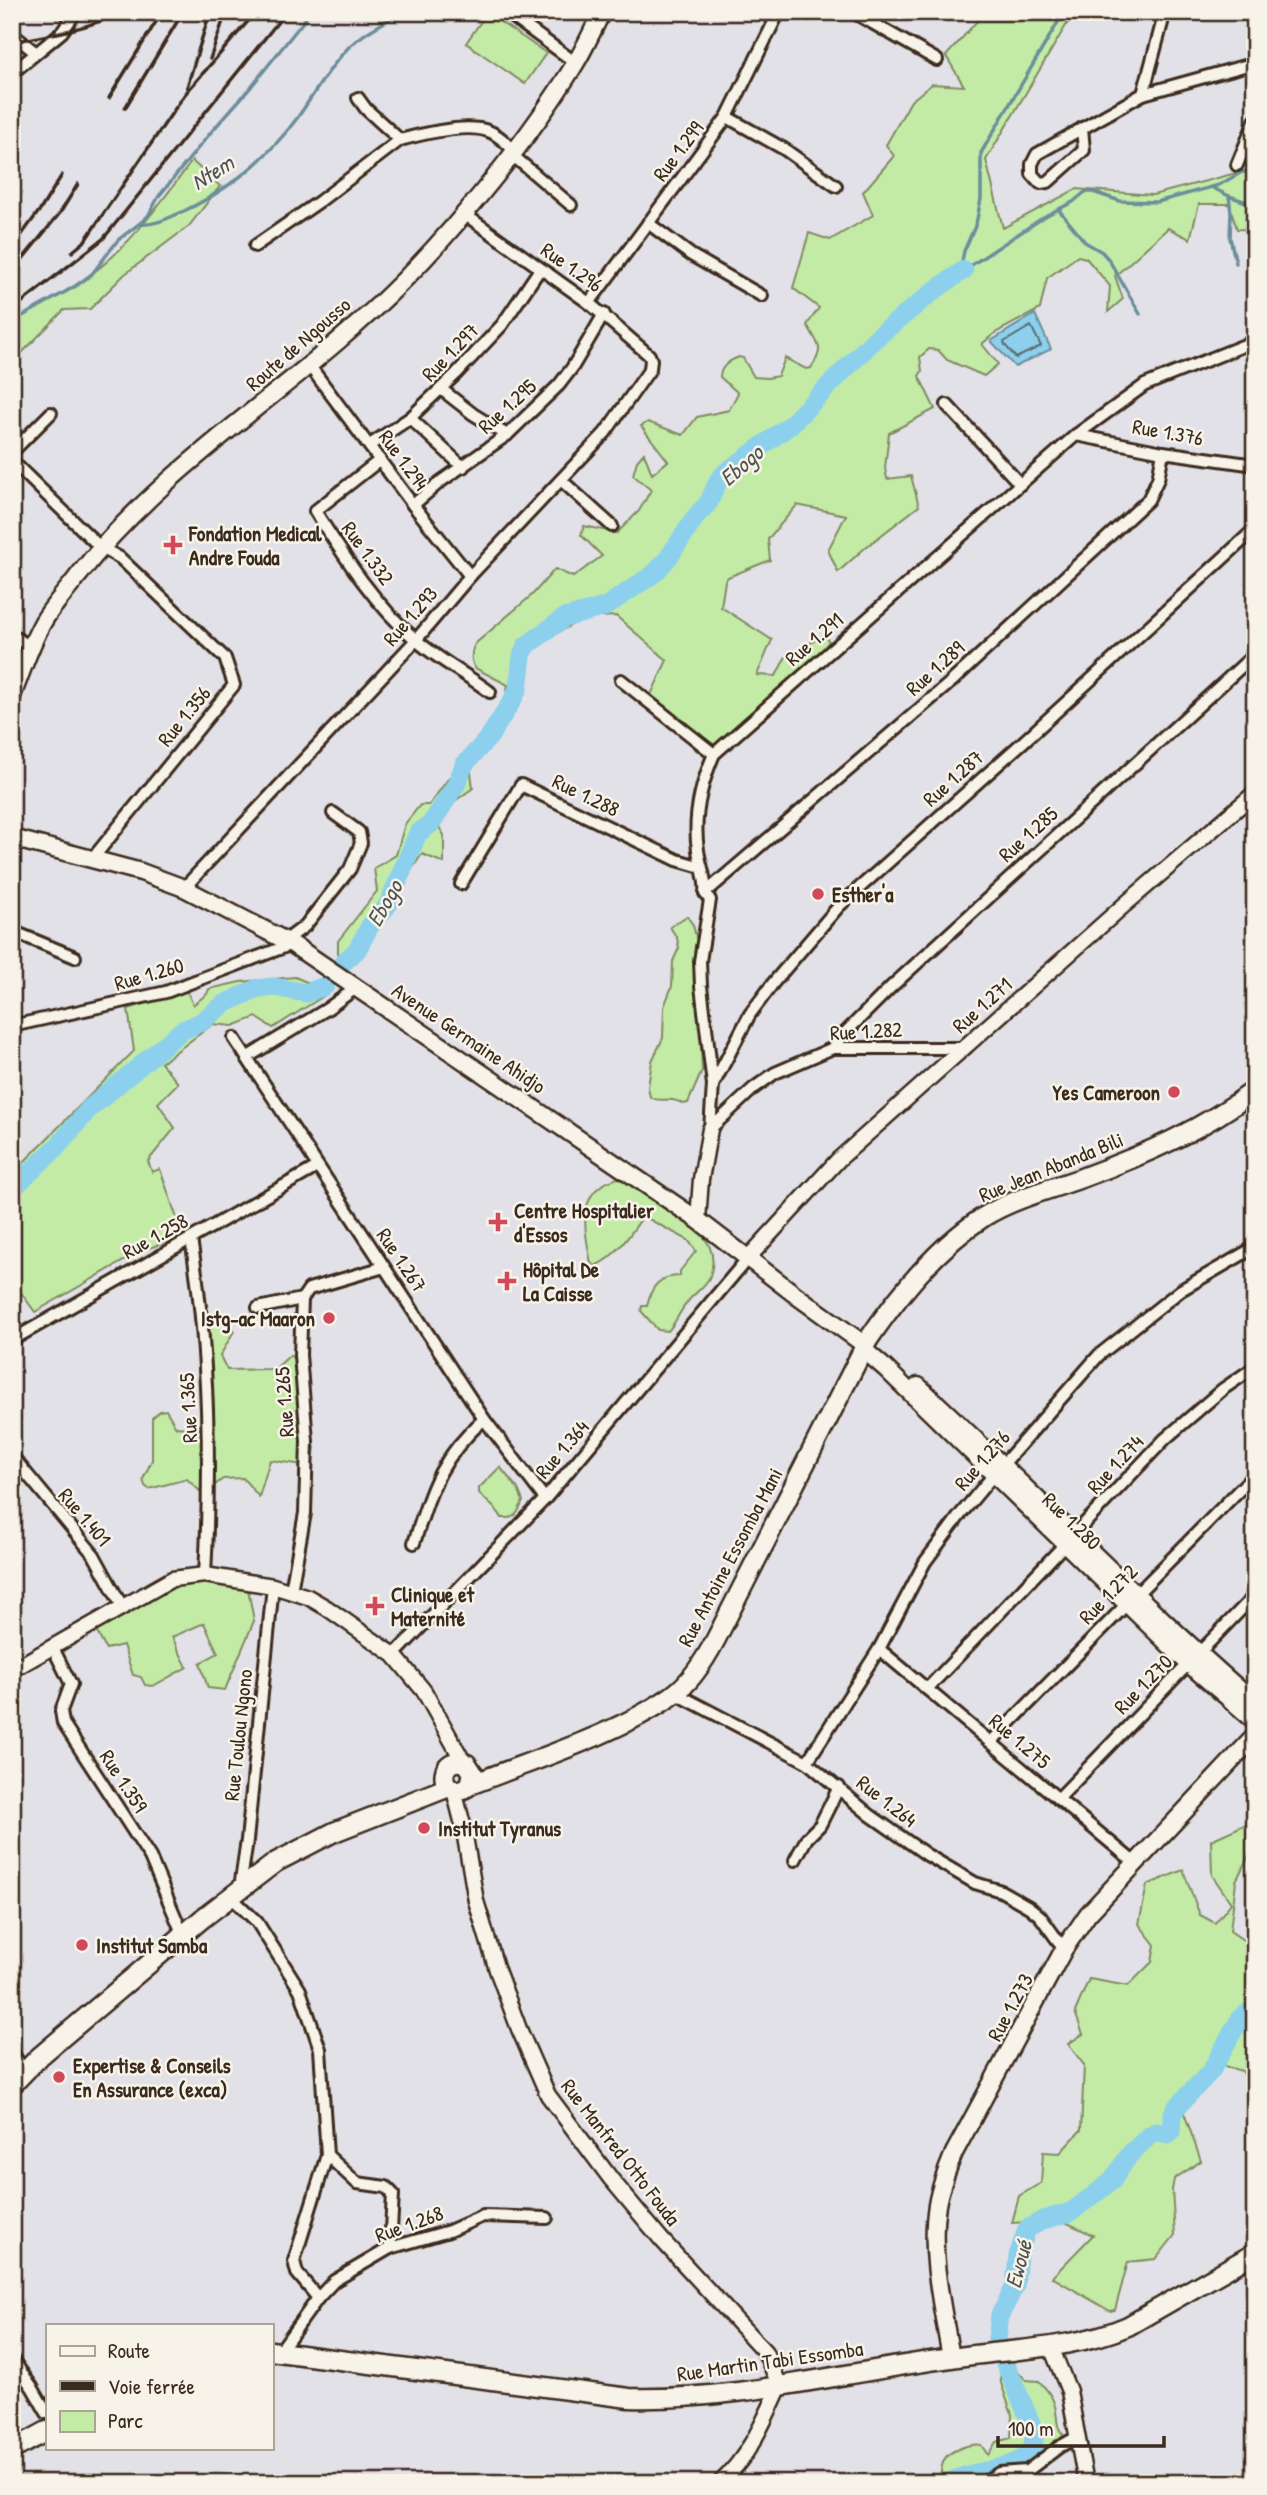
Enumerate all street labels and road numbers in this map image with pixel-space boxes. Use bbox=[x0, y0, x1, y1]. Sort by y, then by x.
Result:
street label: Rue 1.299 bbox=[646, 115, 710, 187]
street label: Rue 1.296 bbox=[535, 235, 609, 299]
street label: Route de Ngousso bbox=[239, 290, 357, 398]
street label: Rue 1.297 bbox=[415, 316, 485, 388]
street label: Rue 1.295 bbox=[471, 372, 543, 440]
street label: Rue 1.376 bbox=[1130, 412, 1206, 452]
street label: Rue 1.294 bbox=[372, 424, 436, 496]
street label: Rue 1.332 bbox=[335, 515, 401, 591]
street label: Rue 1.293 bbox=[376, 580, 444, 652]
street label: Rue 1.291 bbox=[779, 606, 849, 672]
street label: Rue 1.289 bbox=[899, 634, 971, 702]
street label: Rue 1.356 bbox=[151, 680, 217, 752]
street label: Rue 1.287 bbox=[916, 743, 990, 813]
street label: Rue 1.288 bbox=[548, 766, 624, 824]
street label: Rue 1.285 bbox=[992, 799, 1064, 869]
street label: Rue 1.260 bbox=[111, 950, 187, 998]
street label: Rue 1.271 bbox=[946, 970, 1018, 1040]
street label: Avenue Germaine Ahidjo bbox=[386, 976, 552, 1100]
street label: Rue 1.282 bbox=[829, 1015, 903, 1047]
street label: Rue Jean Abanda Bili bbox=[974, 1125, 1128, 1209]
street label: Rue 1.258 bbox=[117, 1206, 193, 1266]
street label: Rue 1.267 bbox=[370, 1222, 434, 1298]
street label: Rue 1.265 bbox=[267, 1366, 301, 1438]
street label: Rue 1.365 bbox=[172, 1372, 204, 1444]
street label: Rue 1.364 bbox=[528, 1413, 596, 1485]
street label: Rue 1.276 bbox=[947, 1423, 1017, 1497]
street label: Rue 1.274 bbox=[1080, 1428, 1150, 1500]
street label: Rue Antoine Essomba Mani bbox=[671, 1462, 789, 1652]
street label: Rue 1.401 bbox=[52, 1482, 118, 1552]
street label: Rue 1.280 bbox=[1036, 1486, 1108, 1556]
street label: Rue 1.272 bbox=[1072, 1557, 1144, 1630]
street label: Rue 1.270 bbox=[1107, 1648, 1179, 1720]
street label: Rue Toulou Ngono bbox=[217, 1668, 259, 1802]
street label: Rue 1.275 bbox=[983, 1707, 1057, 1775]
street label: Rue 1.359 bbox=[93, 1744, 155, 1818]
street label: Rue 1.264 bbox=[851, 1768, 923, 1834]
street label: Rue 1.273 bbox=[980, 1968, 1040, 2046]
street label: Rue Manfred Otto Fouda bbox=[554, 2073, 688, 2231]
street label: Rue 1.268 bbox=[371, 2198, 447, 2250]
street label: Rue Martin Tabi Essomba bbox=[675, 2334, 865, 2388]

